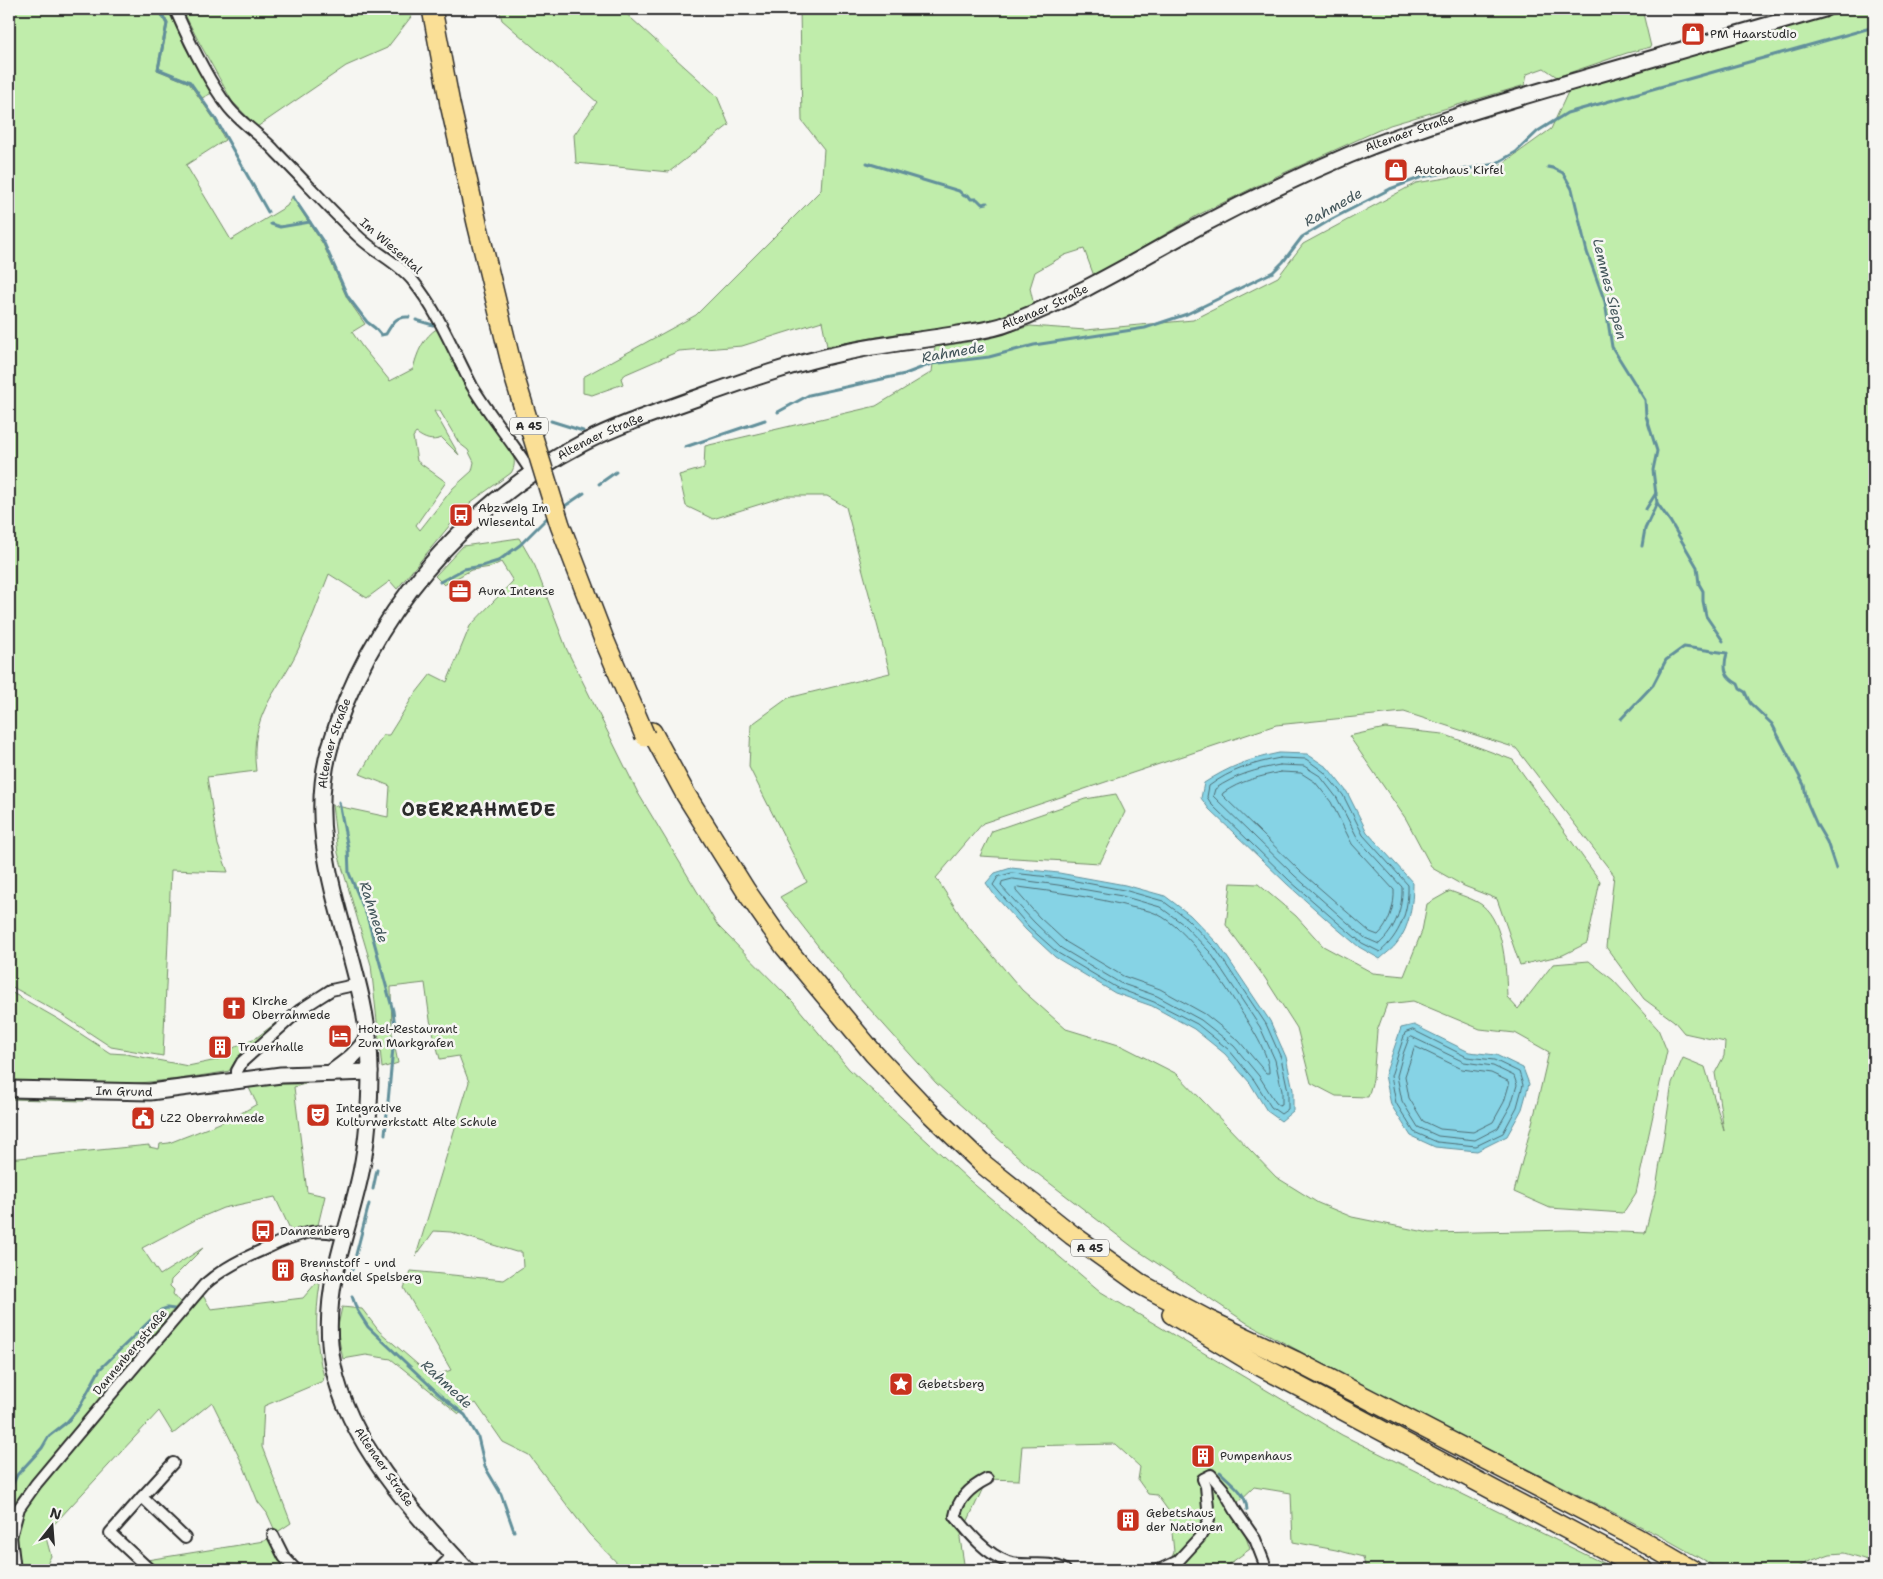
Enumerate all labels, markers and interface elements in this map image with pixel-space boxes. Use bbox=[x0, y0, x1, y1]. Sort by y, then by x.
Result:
shop icon: PM Haarstudio bbox=[1680, 21, 1706, 47]
place label: PM Haarstudio bbox=[1710, 26, 1797, 42]
street label: Altenaer Straße bbox=[1363, 110, 1456, 156]
shop icon: Autohaus Kirfel bbox=[1383, 157, 1409, 183]
place label: Autohaus Kirfel bbox=[1414, 162, 1504, 178]
water label: Rahmede bbox=[1301, 184, 1365, 230]
street label: Im Wiesental bbox=[356, 214, 426, 278]
water label: Lemmes Siepen bbox=[1589, 237, 1631, 341]
street label: Altenaer Straße bbox=[999, 280, 1091, 333]
water label: Rahmede bbox=[920, 338, 986, 366]
street label: Altenaer Straße bbox=[554, 410, 646, 464]
road number: A 45 bbox=[510, 418, 548, 434]
place label: Abzweig Im Wiesental bbox=[478, 500, 549, 530]
bus stop icon: Abzweig Im Wiesental bbox=[448, 502, 474, 528]
office icon: Aura Intense bbox=[447, 578, 473, 604]
place label: Aura Intense bbox=[478, 583, 555, 599]
street label: Altenaer Straße bbox=[314, 695, 355, 789]
district label: OBERRAHMEDE bbox=[402, 798, 557, 822]
water label: Rahmede bbox=[356, 879, 392, 945]
place label: Kirche Oberrahmede bbox=[252, 993, 331, 1023]
church icon: Kirche Oberrahmede bbox=[221, 995, 247, 1021]
place label: Hotel-Restaurant Zum Markgrafen bbox=[358, 1021, 458, 1051]
hotel icon: Hotel-Restaurant Zum Markgrafen bbox=[327, 1023, 353, 1049]
building icon: Trauerhalle bbox=[207, 1034, 233, 1060]
place label: Trauerhalle bbox=[238, 1039, 304, 1055]
street label: Im Grund bbox=[95, 1083, 153, 1100]
place label: Integrative Kulturwerkstatt Alte Schule bbox=[336, 1100, 497, 1130]
theatre icon: Integrative Kulturwerkstatt Alte Schule bbox=[305, 1102, 331, 1128]
public building icon: LZ2 Oberrahmede bbox=[130, 1105, 156, 1131]
place label: LZ2 Oberrahmede bbox=[160, 1110, 265, 1126]
bus stop icon: Dannenberg bbox=[250, 1218, 276, 1244]
place label: Dannenberg bbox=[280, 1223, 350, 1239]
road number: A 45 bbox=[1071, 1240, 1109, 1256]
place label: Brennstoff - und Gashandel Spelsberg bbox=[300, 1255, 422, 1285]
building icon: Brennstoff - und Gashandel Spelsberg bbox=[270, 1257, 296, 1283]
street label: Dannenbergstraße bbox=[89, 1305, 171, 1398]
water label: Rahmede bbox=[418, 1356, 476, 1412]
place icon: Gebetsberg bbox=[888, 1371, 914, 1397]
place label: Gebetsberg bbox=[918, 1376, 984, 1392]
street label: Altenaer Straße bbox=[351, 1424, 417, 1510]
building icon: Pumpenhaus bbox=[1190, 1443, 1216, 1469]
place label: Pumpenhaus bbox=[1220, 1448, 1292, 1464]
north arrow bbox=[28, 1502, 78, 1552]
text: N bbox=[48, 1503, 64, 1524]
place label: Gebetshaus der Nationen bbox=[1146, 1505, 1223, 1535]
building icon: Gebetshaus der Nationen bbox=[1115, 1507, 1141, 1533]

